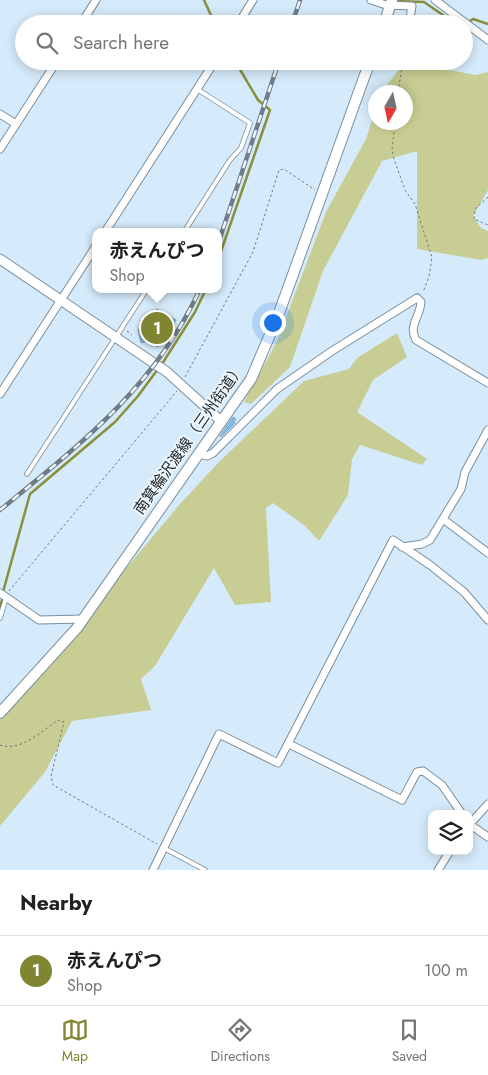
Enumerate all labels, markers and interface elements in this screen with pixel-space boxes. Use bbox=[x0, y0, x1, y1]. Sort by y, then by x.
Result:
search box bbox=[15, 15, 473, 70]
icon: search bbox=[33, 29, 61, 57]
text: Search here bbox=[73, 29, 169, 56]
north arrow bbox=[368, 85, 413, 130]
popup bbox=[92, 228, 222, 293]
text: 赤えんぴつ bbox=[109, 237, 205, 264]
text: Shop bbox=[109, 264, 145, 287]
pin: 1 bbox=[141, 309, 173, 347]
your location bbox=[260, 310, 286, 336]
street label: 南箕輪沢渡線（三州街道） bbox=[128, 359, 250, 519]
map controls bbox=[428, 810, 473, 855]
button: layers bbox=[428, 810, 473, 855]
text: Nearby bbox=[20, 888, 92, 918]
text: 赤えんぴつ bbox=[67, 947, 162, 974]
text: 1 bbox=[32, 959, 40, 982]
text: 100 m bbox=[424, 959, 468, 982]
text: Shop bbox=[67, 974, 102, 997]
tab: Map bbox=[61, 1016, 89, 1066]
tab: Directions bbox=[211, 1016, 270, 1066]
tab: Saved bbox=[392, 1016, 427, 1066]

